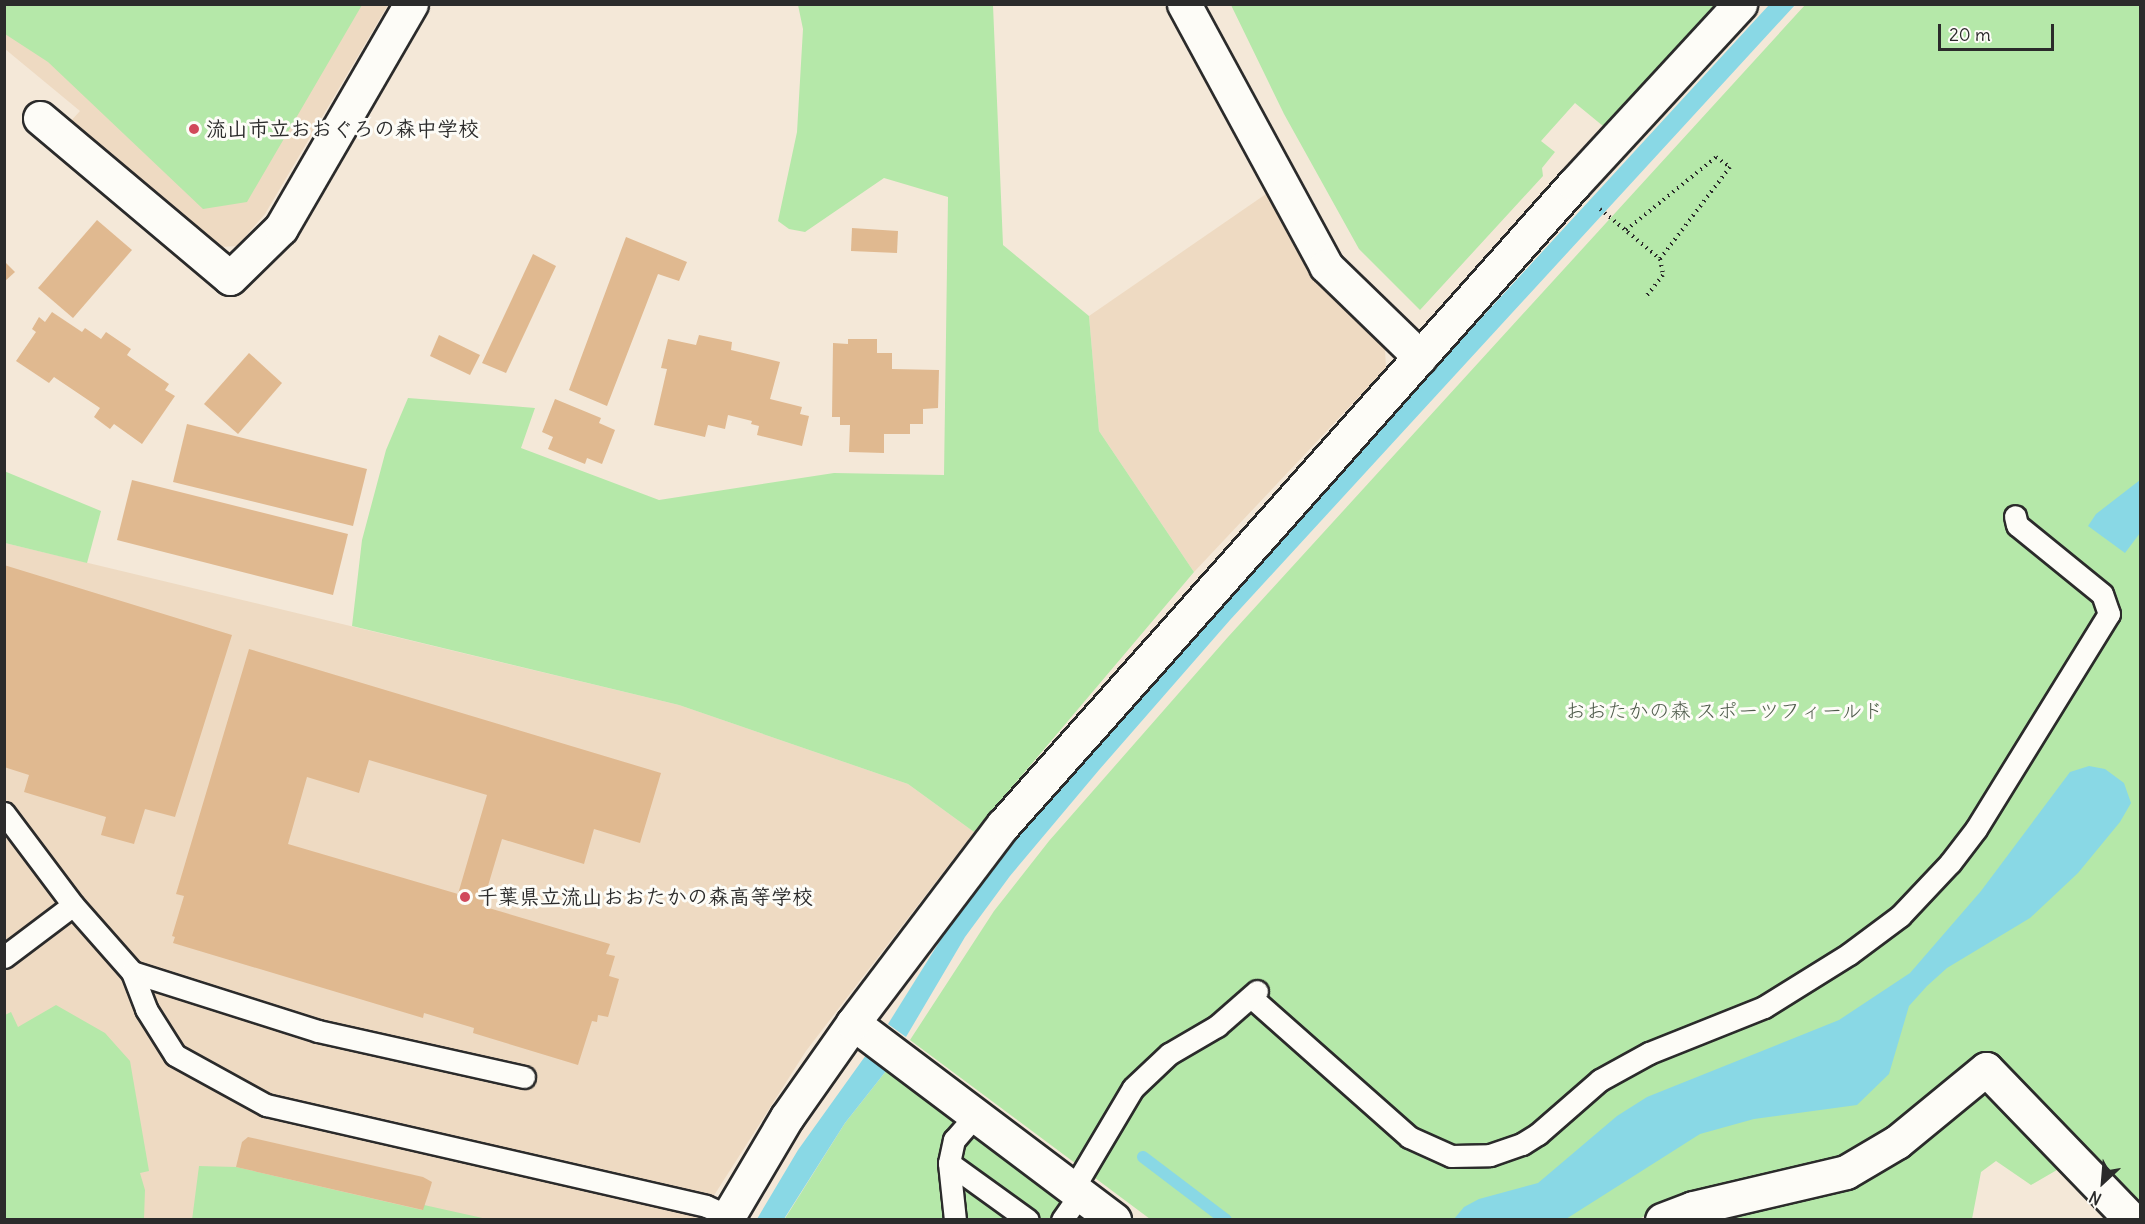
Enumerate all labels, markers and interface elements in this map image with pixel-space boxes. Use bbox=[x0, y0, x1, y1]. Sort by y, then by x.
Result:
scale bar bbox=[1941, 12, 2056, 50]
text: 20 m bbox=[1949, 23, 1991, 46]
place label: 流山市立おおぐろの森中学校 bbox=[206, 116, 479, 142]
marker: 流山市立おおぐろの森中学校 bbox=[187, 122, 201, 136]
park label: おおたかの森 スポーツフィールド bbox=[1564, 698, 1884, 724]
place label: 千葉県立流山おおたかの森高等学校 bbox=[477, 884, 813, 910]
marker: 千葉県立流山おおたかの森高等学校 bbox=[458, 890, 472, 904]
north arrow bbox=[2073, 1152, 2133, 1212]
text: N bbox=[2086, 1187, 2104, 1210]

